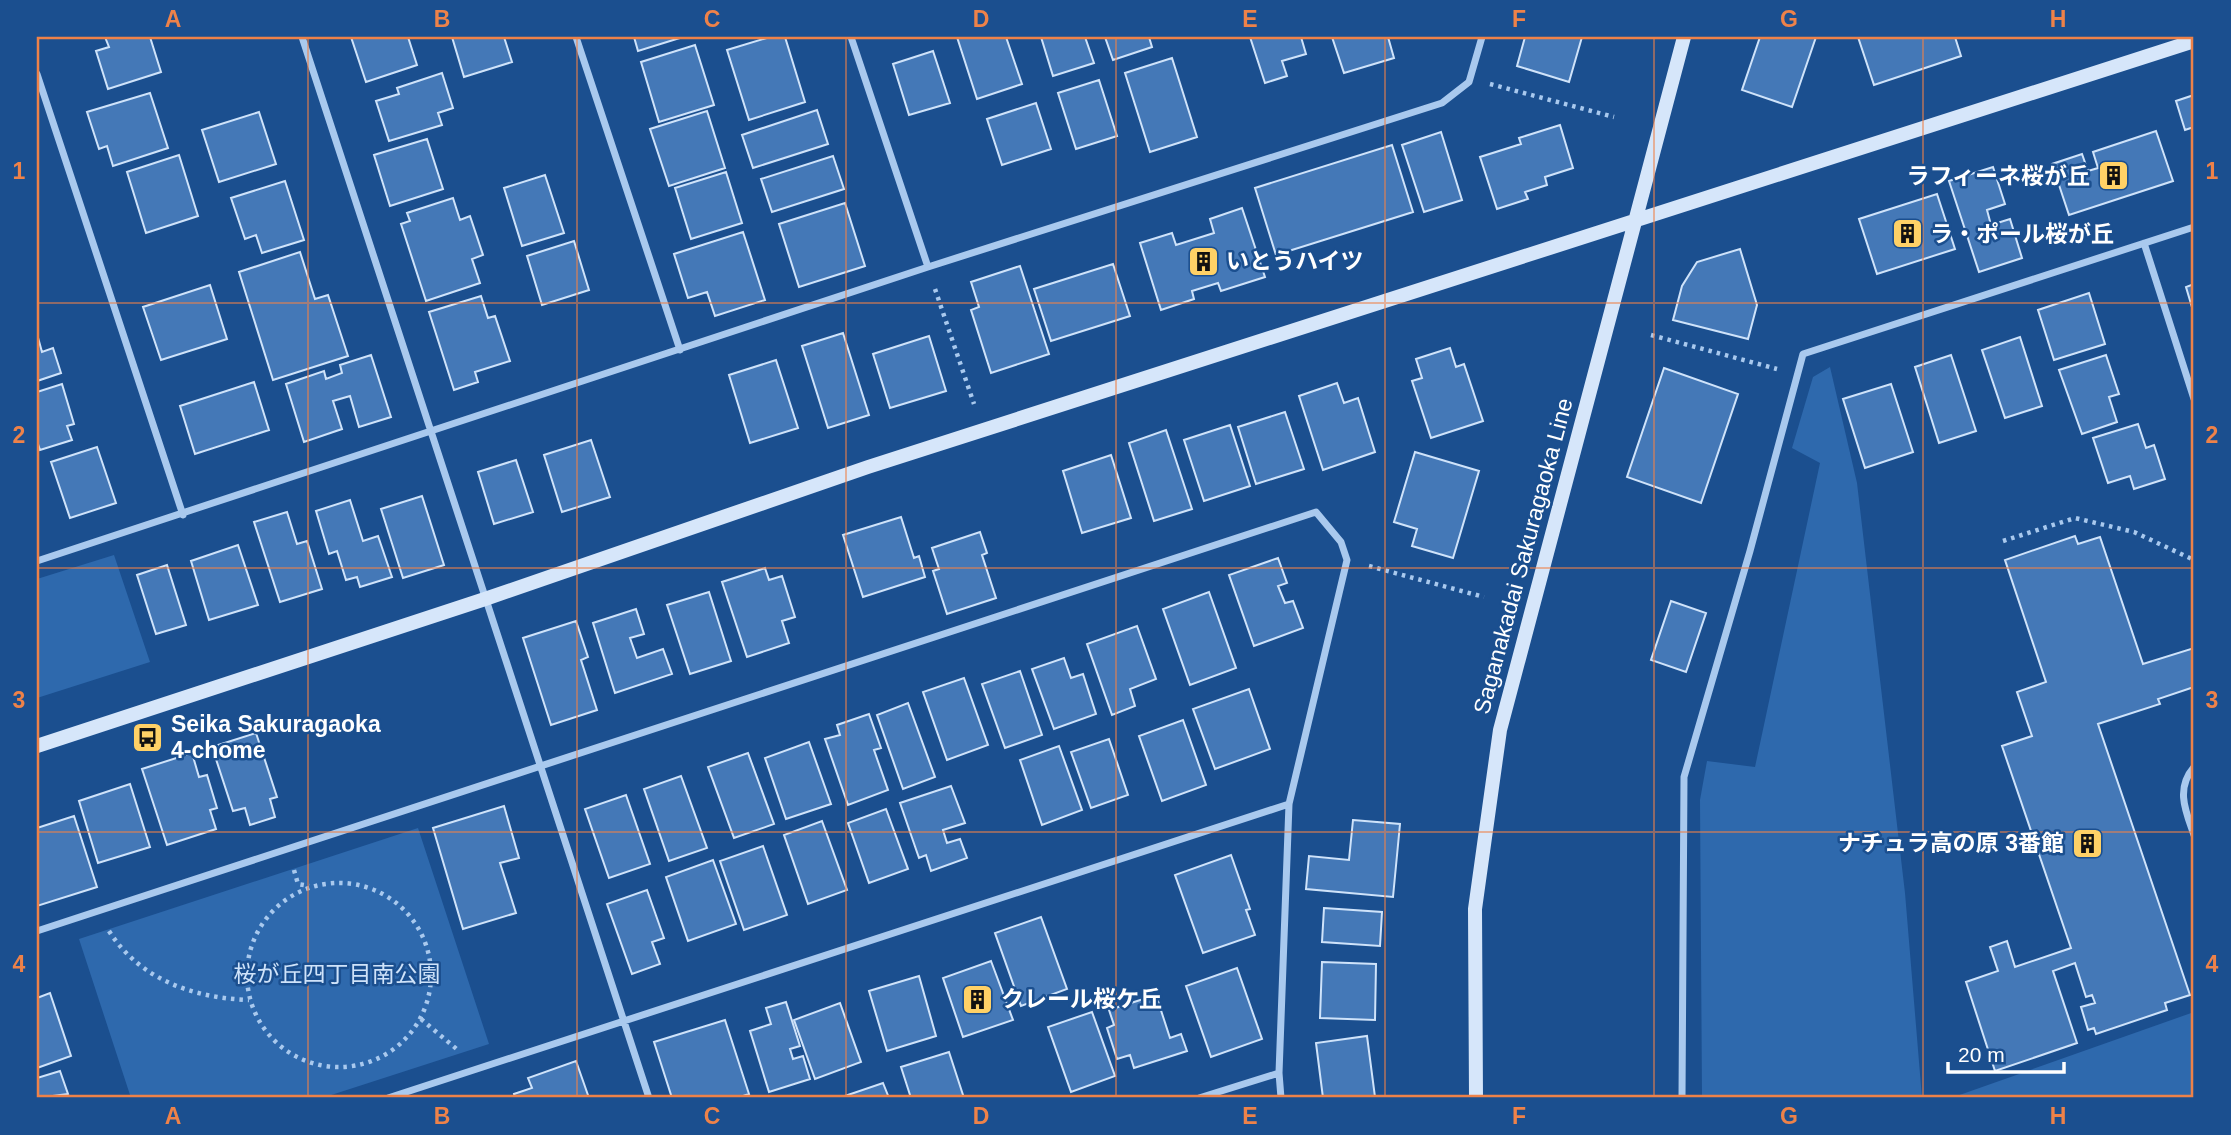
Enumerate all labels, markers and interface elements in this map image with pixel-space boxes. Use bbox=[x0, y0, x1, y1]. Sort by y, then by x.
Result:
text: A bbox=[165, 6, 181, 32]
text: B bbox=[434, 6, 450, 32]
text: C bbox=[704, 6, 720, 32]
text: D bbox=[973, 6, 989, 32]
text: E bbox=[1242, 6, 1258, 32]
text: F bbox=[1512, 6, 1526, 32]
text: G bbox=[1780, 6, 1798, 32]
text: H bbox=[2050, 6, 2066, 32]
text: 1 bbox=[13, 158, 26, 184]
text: 1 bbox=[2206, 158, 2219, 184]
building icon: ラフィーネ桜が丘 bbox=[2096, 159, 2130, 193]
place label: ラフィーネ桜が丘 bbox=[1906, 163, 2090, 189]
building icon: ラ・ポール桜が丘 bbox=[1890, 217, 1924, 251]
place label: ラ・ポール桜が丘 bbox=[1930, 221, 2114, 247]
building icon: いとうハイツ bbox=[1186, 244, 1220, 278]
place label: いとうハイツ bbox=[1226, 248, 1364, 274]
street label: Saganakadai Sakuragaoka Line bbox=[1468, 395, 1578, 717]
text: 2 bbox=[13, 422, 25, 448]
text: 2 bbox=[2206, 422, 2218, 448]
text: 3 bbox=[13, 687, 25, 713]
text: 3 bbox=[2206, 687, 2218, 713]
place label: Seika Sakuragaoka 4-chome bbox=[171, 711, 381, 763]
bus stop icon: Seika Sakuragaoka 4-chome bbox=[131, 720, 165, 754]
building icon: ナチュラ高の原 3番館 bbox=[2070, 826, 2104, 860]
place label: ナチュラ高の原 3番館 bbox=[1838, 830, 2064, 856]
text: 4 bbox=[13, 951, 26, 977]
text: 4 bbox=[2206, 951, 2219, 977]
park label: 桜が丘四丁目南公園 bbox=[234, 961, 441, 987]
building icon: クレール桜ケ丘 bbox=[961, 982, 995, 1016]
place label: クレール桜ケ丘 bbox=[1001, 986, 1162, 1012]
scale bar bbox=[1948, 1030, 2063, 1074]
text: 20 m bbox=[1958, 1043, 2005, 1066]
text: A bbox=[165, 1103, 181, 1129]
text: B bbox=[434, 1103, 450, 1129]
text: C bbox=[704, 1103, 720, 1129]
text: D bbox=[973, 1103, 989, 1129]
text: E bbox=[1242, 1103, 1258, 1129]
text: F bbox=[1512, 1103, 1526, 1129]
text: G bbox=[1780, 1103, 1798, 1129]
text: H bbox=[2050, 1103, 2066, 1129]

